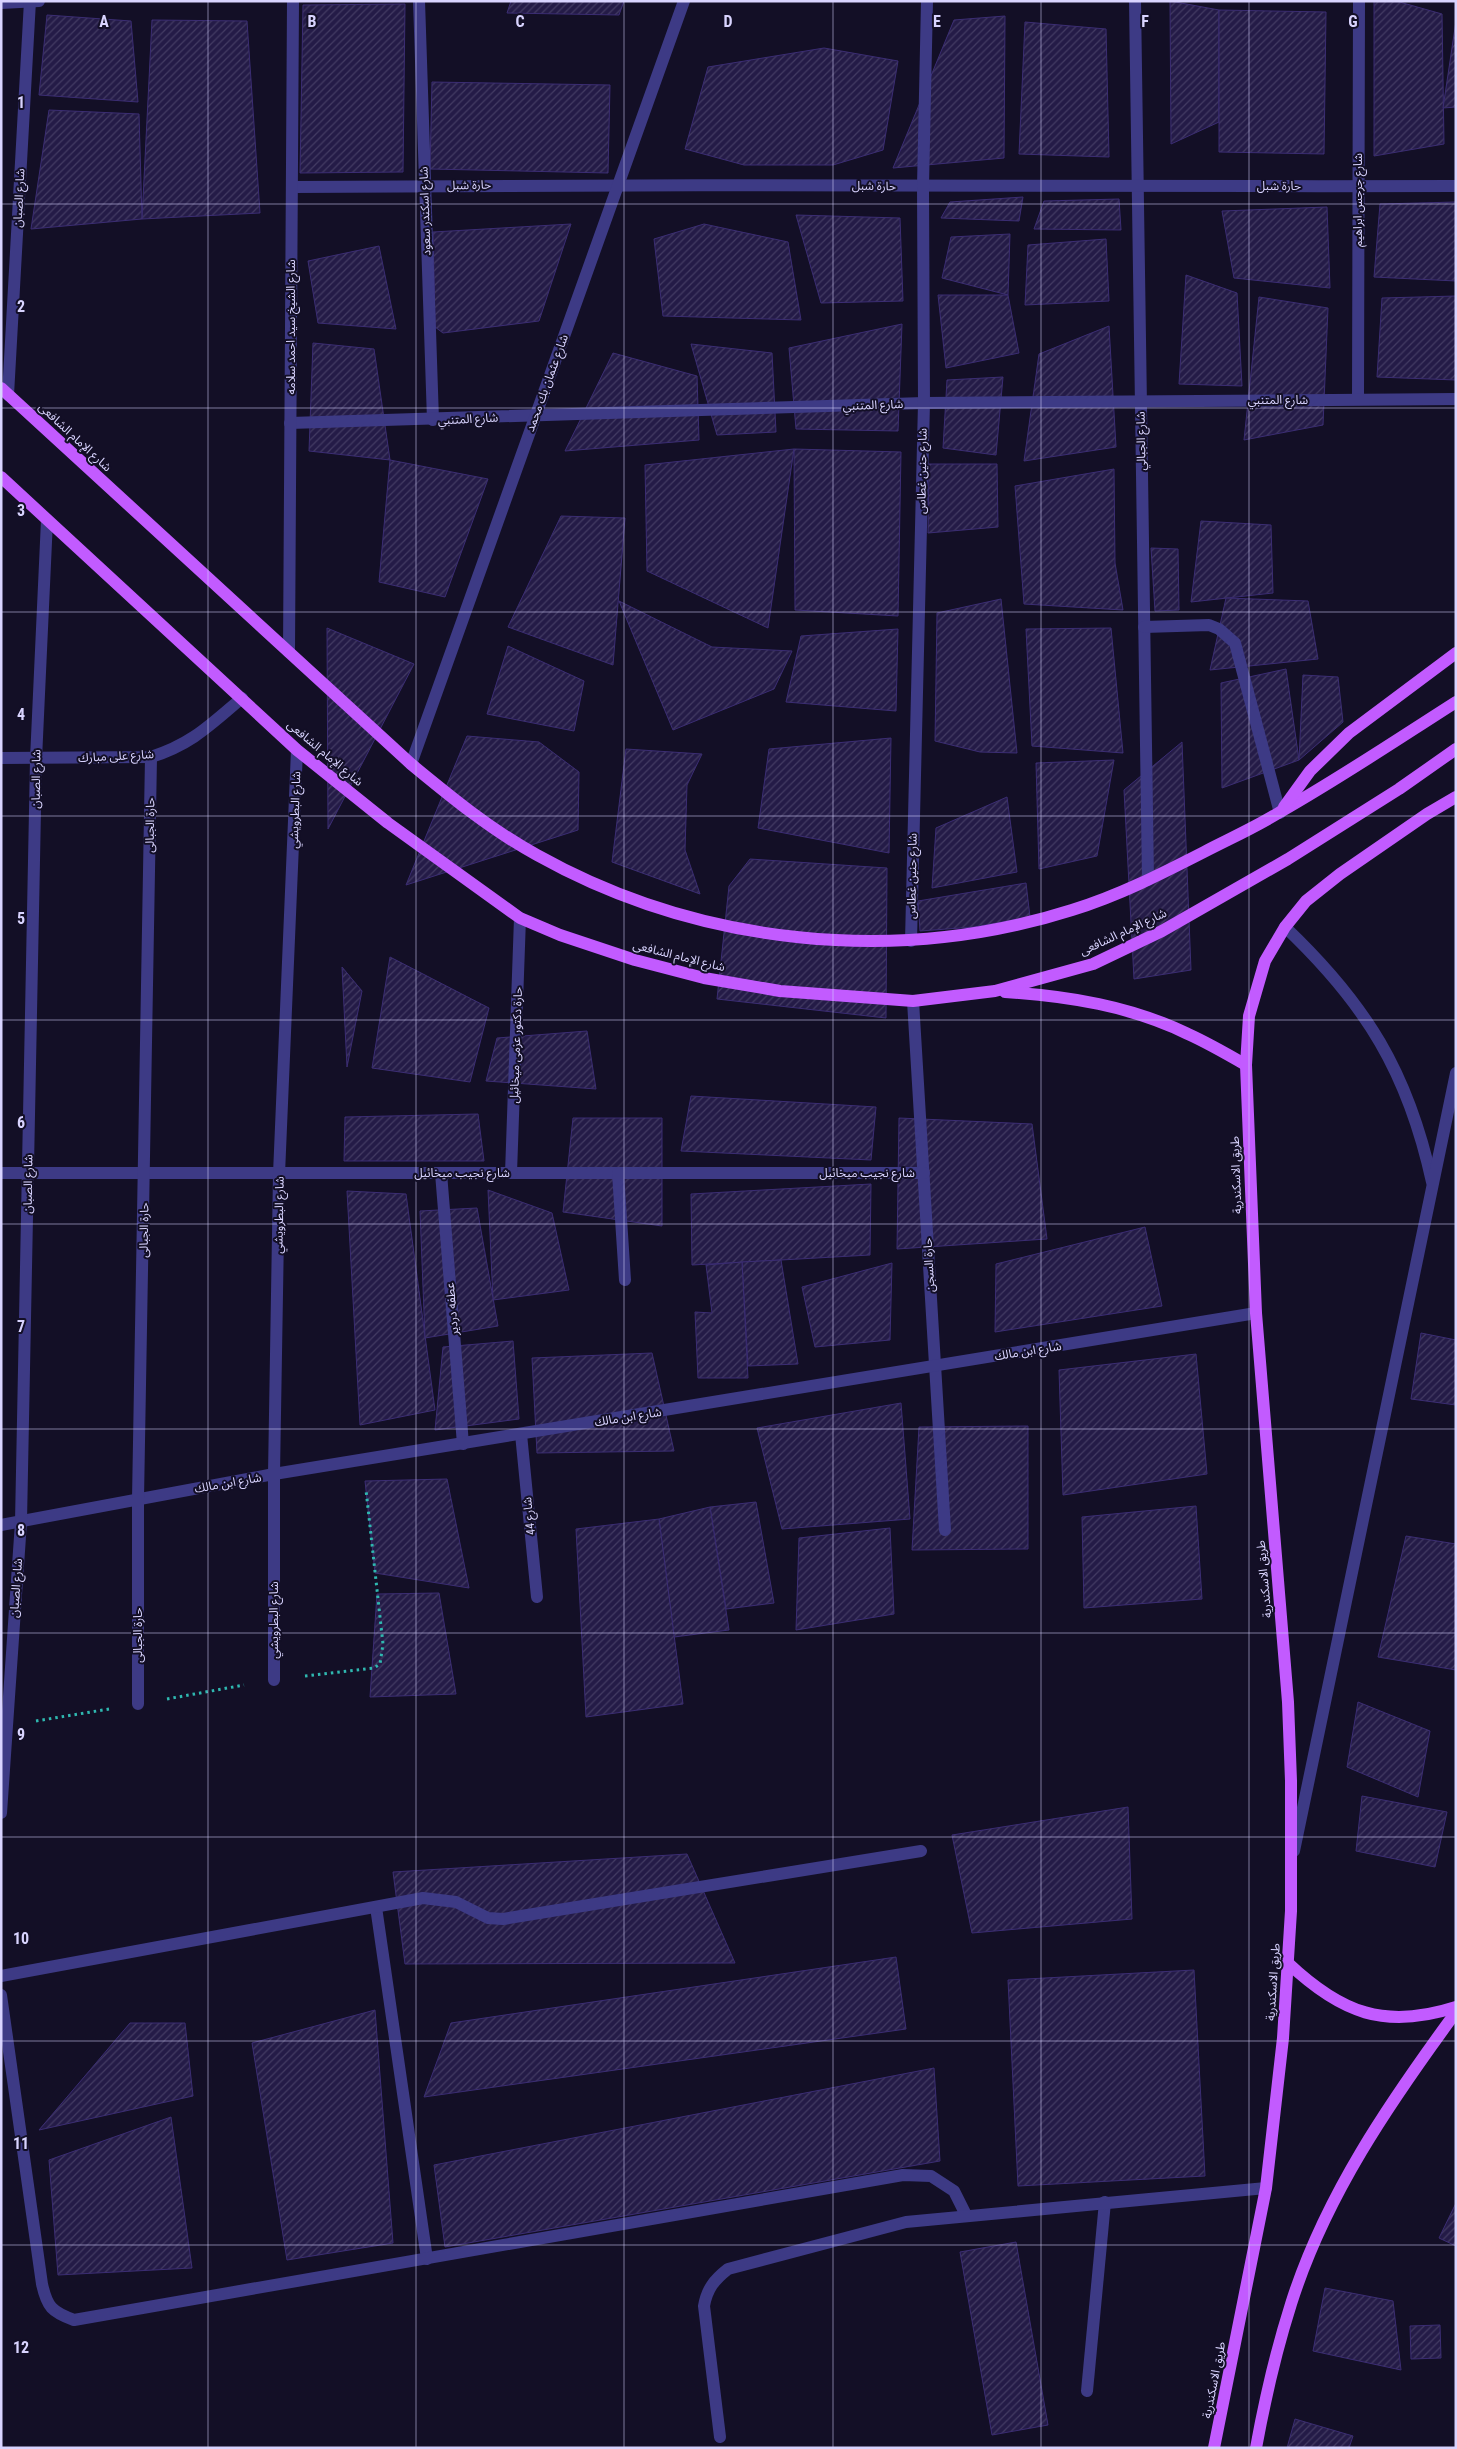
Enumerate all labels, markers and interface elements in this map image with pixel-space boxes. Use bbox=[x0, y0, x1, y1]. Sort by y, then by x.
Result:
text: A bbox=[99, 12, 109, 31]
text: B bbox=[308, 12, 317, 31]
text: C bbox=[515, 12, 525, 31]
text: D bbox=[723, 12, 733, 31]
text: E bbox=[933, 12, 941, 31]
text: F bbox=[1141, 12, 1149, 31]
text: G bbox=[1348, 12, 1358, 31]
text: 1 bbox=[17, 93, 25, 112]
street label: شارع جرجس ابراهيم bbox=[1351, 153, 1367, 247]
street label: شارع اسكندر سعود bbox=[416, 166, 436, 256]
street label: شارع الصبان bbox=[10, 168, 30, 228]
street label: حارة شبل bbox=[447, 178, 491, 192]
street label: حارة شبل bbox=[852, 179, 896, 193]
street label: حارة شبل bbox=[1257, 179, 1301, 193]
street label: شارع الشيخ سيد احمد سلامه bbox=[284, 259, 300, 395]
text: 2 bbox=[17, 297, 25, 316]
street label: شارع عثمان بك محمد bbox=[523, 333, 573, 434]
street label: شارع المتنبي bbox=[1248, 393, 1308, 410]
street label: شارع المتنبي bbox=[842, 397, 904, 416]
street label: شارع الإمام الشافعى bbox=[34, 400, 114, 476]
street label: شارع المتنبي bbox=[437, 410, 499, 430]
street label: شارع الجبالي bbox=[1133, 411, 1151, 471]
street label: شارع حنين غطاس bbox=[914, 428, 932, 514]
text: 3 bbox=[17, 501, 25, 520]
text: 4 bbox=[17, 705, 25, 724]
street label: شارع الإمام الشافعى bbox=[283, 717, 366, 790]
street label: شارع على مبارك bbox=[78, 747, 154, 767]
street label: شارع الصبان bbox=[28, 749, 46, 809]
street label: شارع البطرويشي bbox=[287, 771, 306, 849]
street label: حارة الجبالى bbox=[143, 797, 158, 853]
street label: شارع حنين غطاس bbox=[904, 833, 922, 919]
street label: شارع الإمام الشافعى bbox=[1077, 906, 1170, 960]
text: 5 bbox=[17, 909, 25, 928]
street label: شارع الإمام الشافعى bbox=[631, 938, 727, 976]
street label: حارة دكتور عزمى ميخائيل bbox=[507, 986, 525, 1104]
text: 6 bbox=[17, 1113, 25, 1132]
street label: طريق الاسكندرية bbox=[1228, 1136, 1245, 1214]
street label: شارع الصبان bbox=[20, 1154, 38, 1214]
street label: شارع نجيب ميخائيل bbox=[414, 1166, 510, 1182]
street label: شارع نجيب ميخائيل bbox=[819, 1166, 915, 1182]
street label: شارع البطرويشي bbox=[271, 1176, 289, 1254]
street label: حارة الجبالى bbox=[137, 1202, 152, 1258]
street label: حارة السجن bbox=[921, 1237, 937, 1293]
street label: عطفه دردير bbox=[443, 1282, 461, 1337]
text: 7 bbox=[17, 1317, 25, 1336]
street label: شارع ابن مالك bbox=[993, 1339, 1063, 1365]
street label: شارع ابن مالك bbox=[593, 1405, 663, 1431]
street label: شارع ابن مالك bbox=[193, 1470, 263, 1498]
street label: شارع 44 bbox=[520, 1496, 540, 1536]
text: 8 bbox=[17, 1521, 25, 1540]
street label: طريق الاسكندرية bbox=[1254, 1540, 1275, 1618]
street label: شارع الصبان bbox=[7, 1558, 27, 1618]
street label: شارع البطرويشي bbox=[267, 1581, 284, 1659]
street label: حارة الجبالى bbox=[131, 1607, 145, 1663]
text: 9 bbox=[17, 1725, 25, 1744]
text: 10 bbox=[13, 1929, 29, 1948]
street label: طريق الاسكندرية bbox=[1263, 1943, 1284, 2021]
text: 11 bbox=[13, 2134, 29, 2153]
text: 12 bbox=[13, 2338, 29, 2357]
street label: طريق الاسكندرية bbox=[1200, 2340, 1229, 2420]

